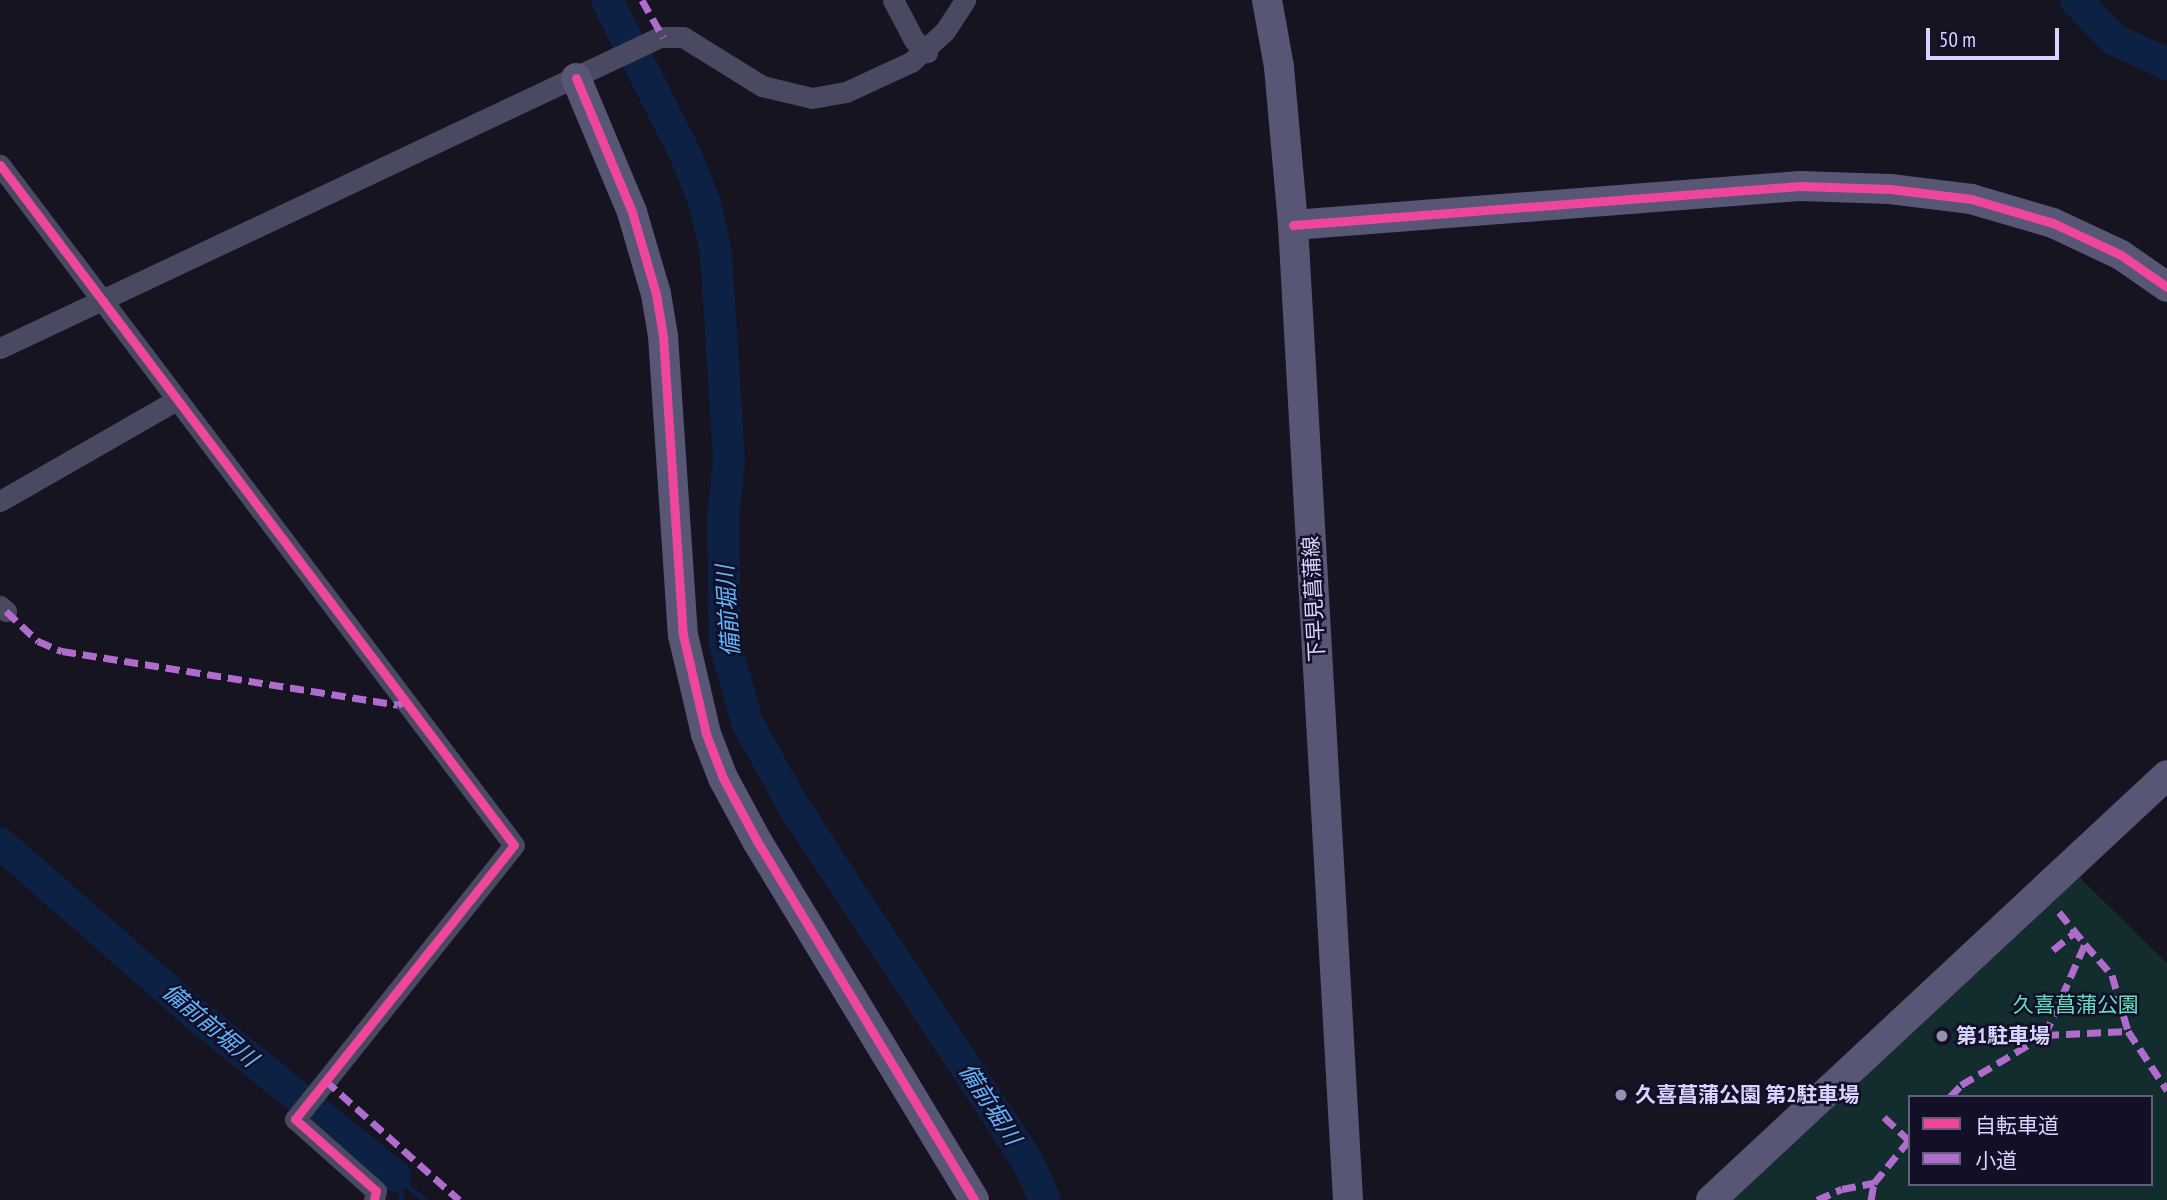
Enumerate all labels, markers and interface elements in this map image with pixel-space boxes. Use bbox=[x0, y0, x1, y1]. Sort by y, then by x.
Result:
scale bar bbox=[1929, 14, 2062, 58]
text: 50 m bbox=[1939, 26, 1976, 53]
street label: 下早見菖蒲線 bbox=[1298, 535, 1330, 663]
water label: 備前堀川 bbox=[711, 564, 745, 658]
water label: 備前前堀川 bbox=[157, 977, 263, 1073]
park label: 久喜菖蒲公園 bbox=[2013, 992, 2139, 1018]
place label: 第1駐車場 bbox=[1956, 1023, 2050, 1049]
marker: 第1駐車場 bbox=[1934, 1028, 1950, 1044]
water label: 備前堀川 bbox=[953, 1058, 1027, 1150]
place label: 久喜菖蒲公園 第2駐車場 bbox=[1635, 1082, 1859, 1108]
marker: 久喜菖蒲公園 第2駐車場 bbox=[1613, 1087, 1629, 1103]
legend bbox=[1908, 1095, 2153, 1186]
text: 自転車道 bbox=[1975, 1112, 2059, 1139]
text: 小道 bbox=[1975, 1147, 2017, 1174]

